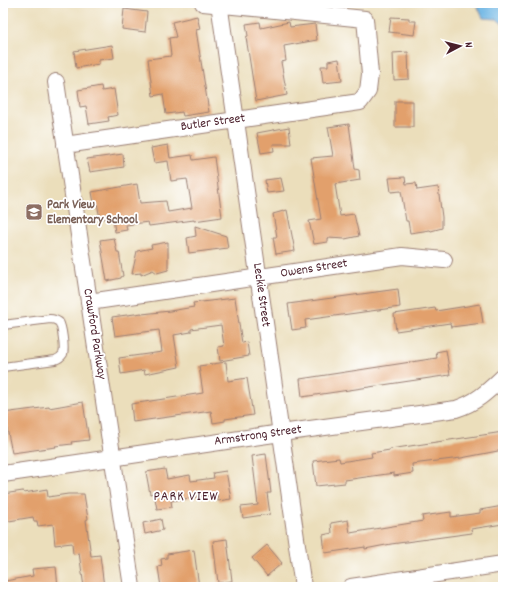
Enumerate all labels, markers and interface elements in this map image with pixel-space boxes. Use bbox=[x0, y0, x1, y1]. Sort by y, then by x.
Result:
north arrow bbox=[440, 26, 480, 66]
text: N bbox=[460, 41, 476, 49]
street label: Butler Street bbox=[180, 109, 247, 137]
place label: Park View Elementary School bbox=[47, 196, 139, 230]
school or university icon: Park View Elementary School bbox=[24, 202, 44, 222]
street label: Owens Street bbox=[279, 254, 349, 284]
street label: Leckie Street bbox=[247, 262, 275, 328]
street label: Crawford Parkway bbox=[77, 287, 111, 382]
street label: Armstrong Street bbox=[213, 420, 303, 452]
district label: PARK VIEW bbox=[154, 487, 218, 507]

